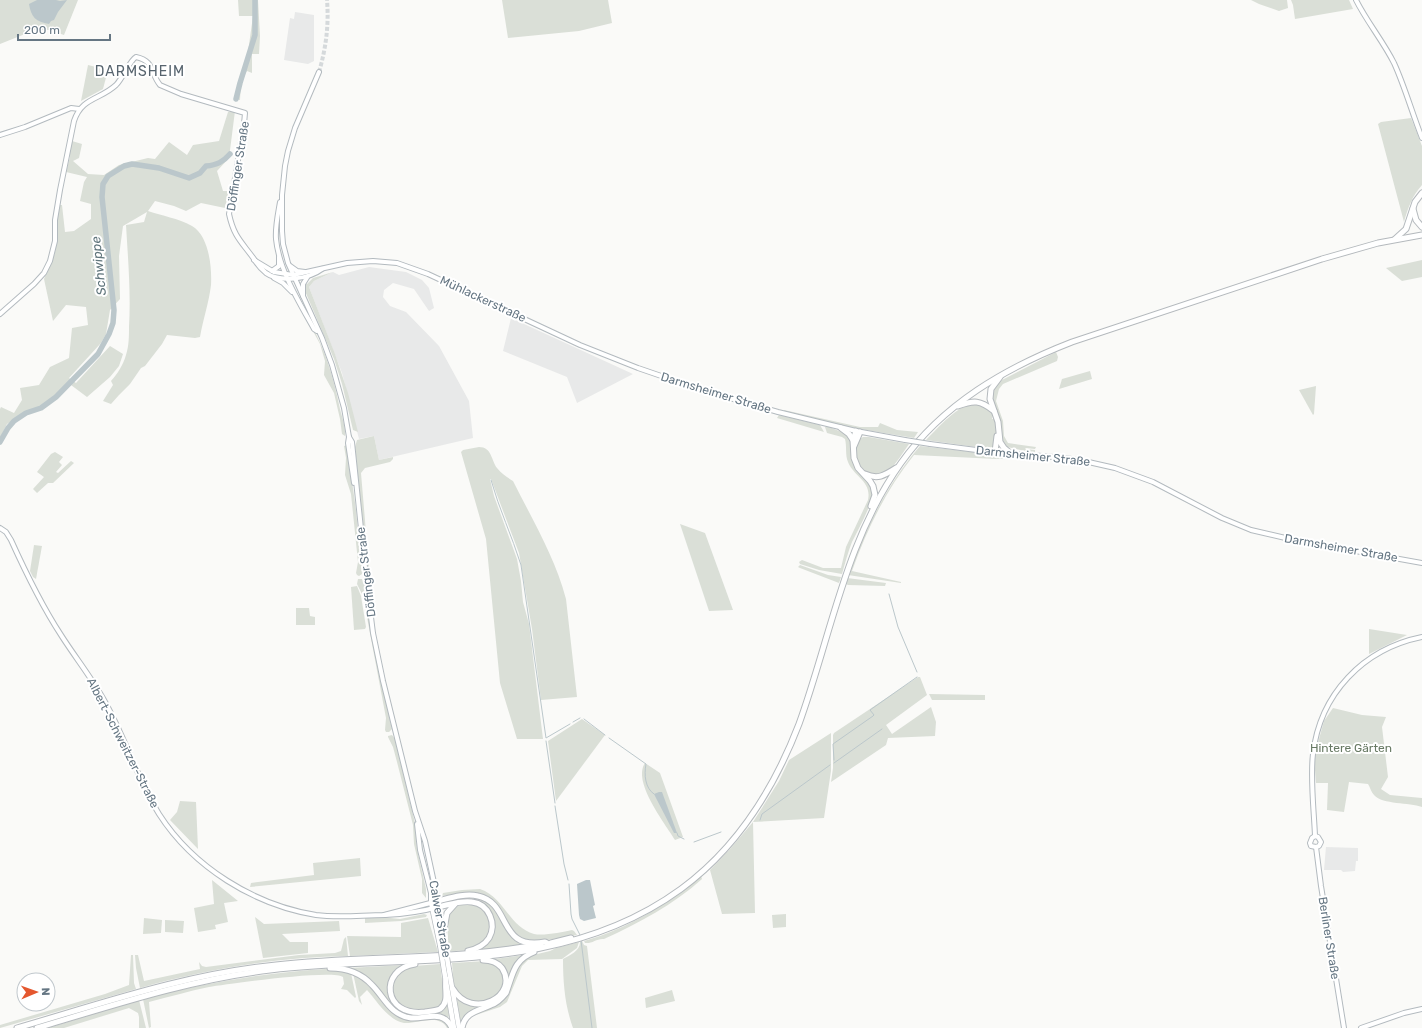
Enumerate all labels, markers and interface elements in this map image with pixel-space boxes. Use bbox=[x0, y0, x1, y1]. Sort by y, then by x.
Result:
scale bar bbox=[18, 16, 110, 42]
text: 200 m bbox=[24, 23, 60, 37]
district label: DARMSHEIM bbox=[95, 63, 185, 80]
street label: Döffinger Straße bbox=[224, 120, 252, 212]
water label: Schwippe bbox=[88, 236, 109, 296]
street label: Mühlackerstraße bbox=[438, 273, 528, 325]
street label: Darmsheimer Straße bbox=[659, 370, 773, 417]
street label: Darmsheimer Straße bbox=[975, 443, 1091, 469]
street label: Döffinger Straße bbox=[353, 526, 378, 618]
street label: Darmsheimer Straße bbox=[1283, 531, 1399, 565]
street label: Albert-Schweitzer-Straße bbox=[84, 676, 162, 811]
park label: Hintere Gärten bbox=[1310, 741, 1392, 755]
street label: Calwer Straße bbox=[426, 879, 454, 959]
street label: Berliner Straße bbox=[1316, 896, 1342, 981]
north arrow bbox=[16, 972, 56, 1012]
text: N bbox=[39, 987, 52, 996]

